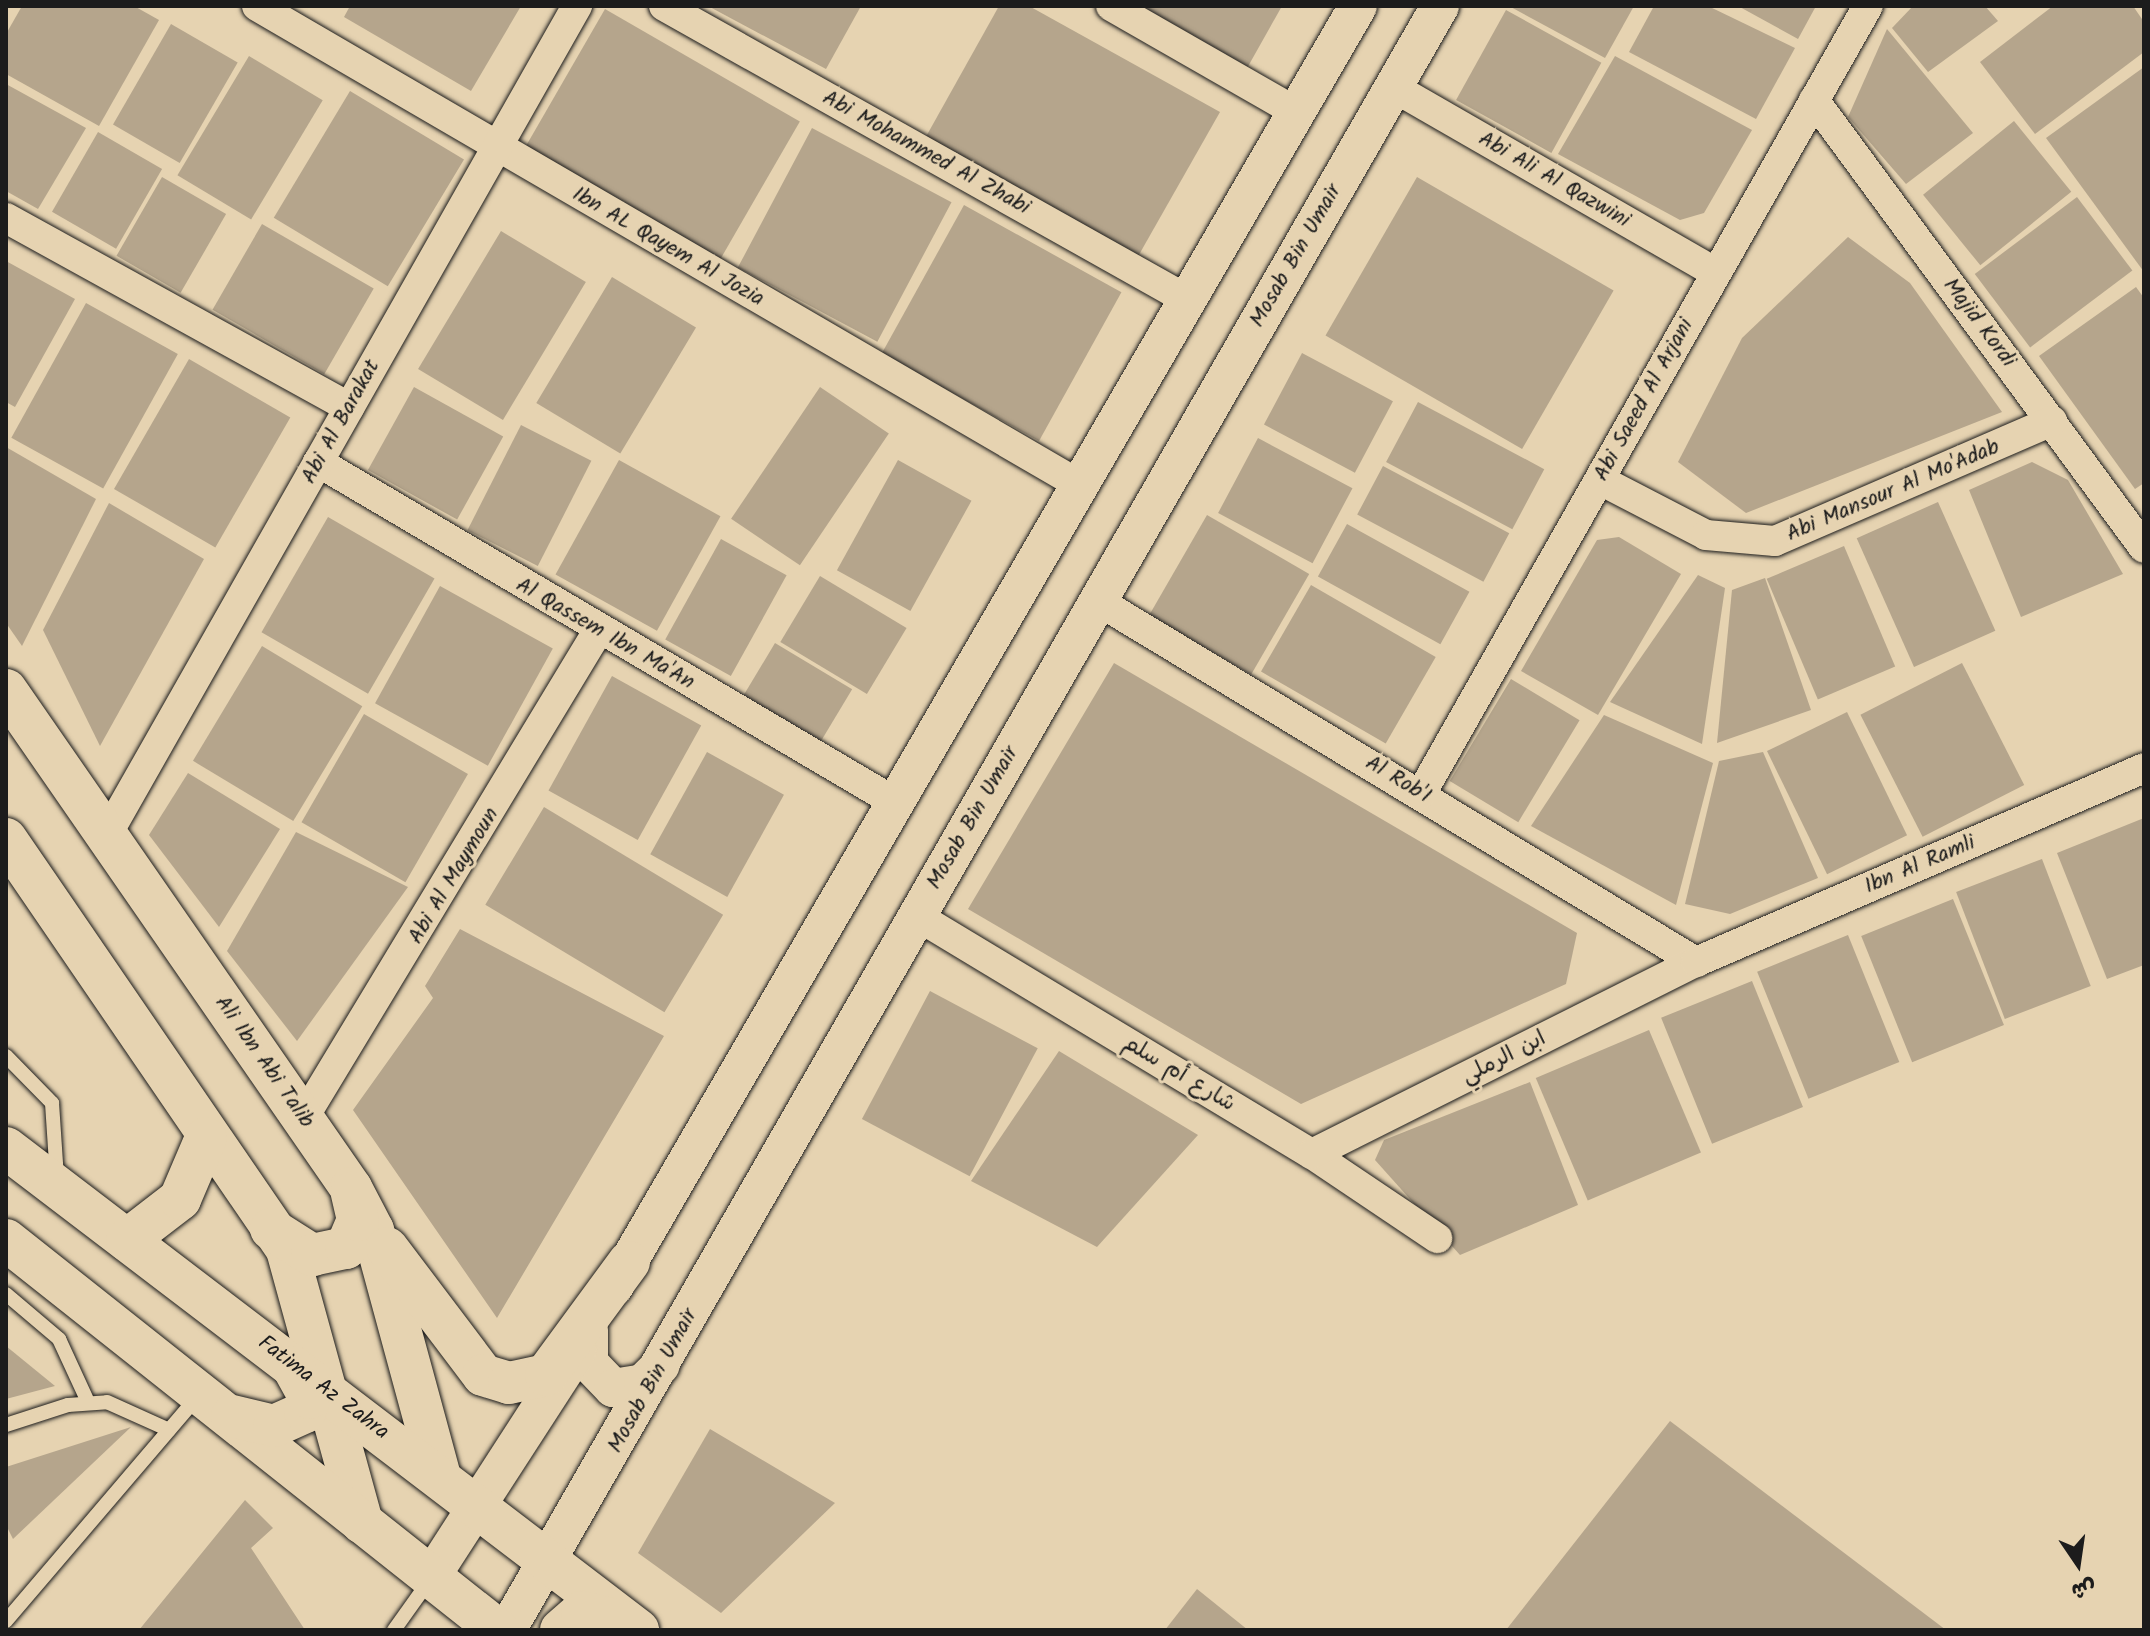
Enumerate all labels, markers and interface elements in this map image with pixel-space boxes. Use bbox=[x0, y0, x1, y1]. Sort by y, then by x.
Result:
street label: Abi Mohammed Al Zhabi bbox=[818, 85, 1034, 221]
street label: Abi Ali Al Qazwini bbox=[1474, 126, 1634, 234]
street label: Mosab Bin Umair bbox=[1244, 180, 1348, 332]
street label: Ibn AL Qayem Al Jozia bbox=[567, 181, 769, 313]
street label: Majid Kordi bbox=[1937, 273, 2021, 373]
street label: Abi Saeed Al Arjani bbox=[1588, 314, 1700, 486]
street label: Abi Al Barakat bbox=[296, 355, 386, 489]
street label: Abi Mansour Al Mo'Adab bbox=[1783, 434, 2003, 548]
street label: Al Qassem Ibn Ma'An bbox=[511, 572, 699, 696]
street label: Mosab Bin Umair bbox=[921, 742, 1025, 894]
street label: Al Rob'I bbox=[1360, 750, 1436, 810]
street label: Abi Al Maymoun bbox=[403, 803, 505, 949]
street label: Ibn Al Ramli bbox=[1861, 830, 1979, 900]
street label: Ali Ibn Abi Talib bbox=[209, 991, 319, 1133]
street label: ابن الرملي bbox=[1457, 1026, 1551, 1090]
street label: شارع أم سلم bbox=[1118, 1030, 1240, 1118]
street label: Mosab Bin Umair bbox=[603, 1304, 703, 1458]
street label: Fatima Az Zahra bbox=[252, 1330, 394, 1446]
north arrow bbox=[2038, 1524, 2118, 1604]
text: ش bbox=[2068, 1568, 2099, 1608]

